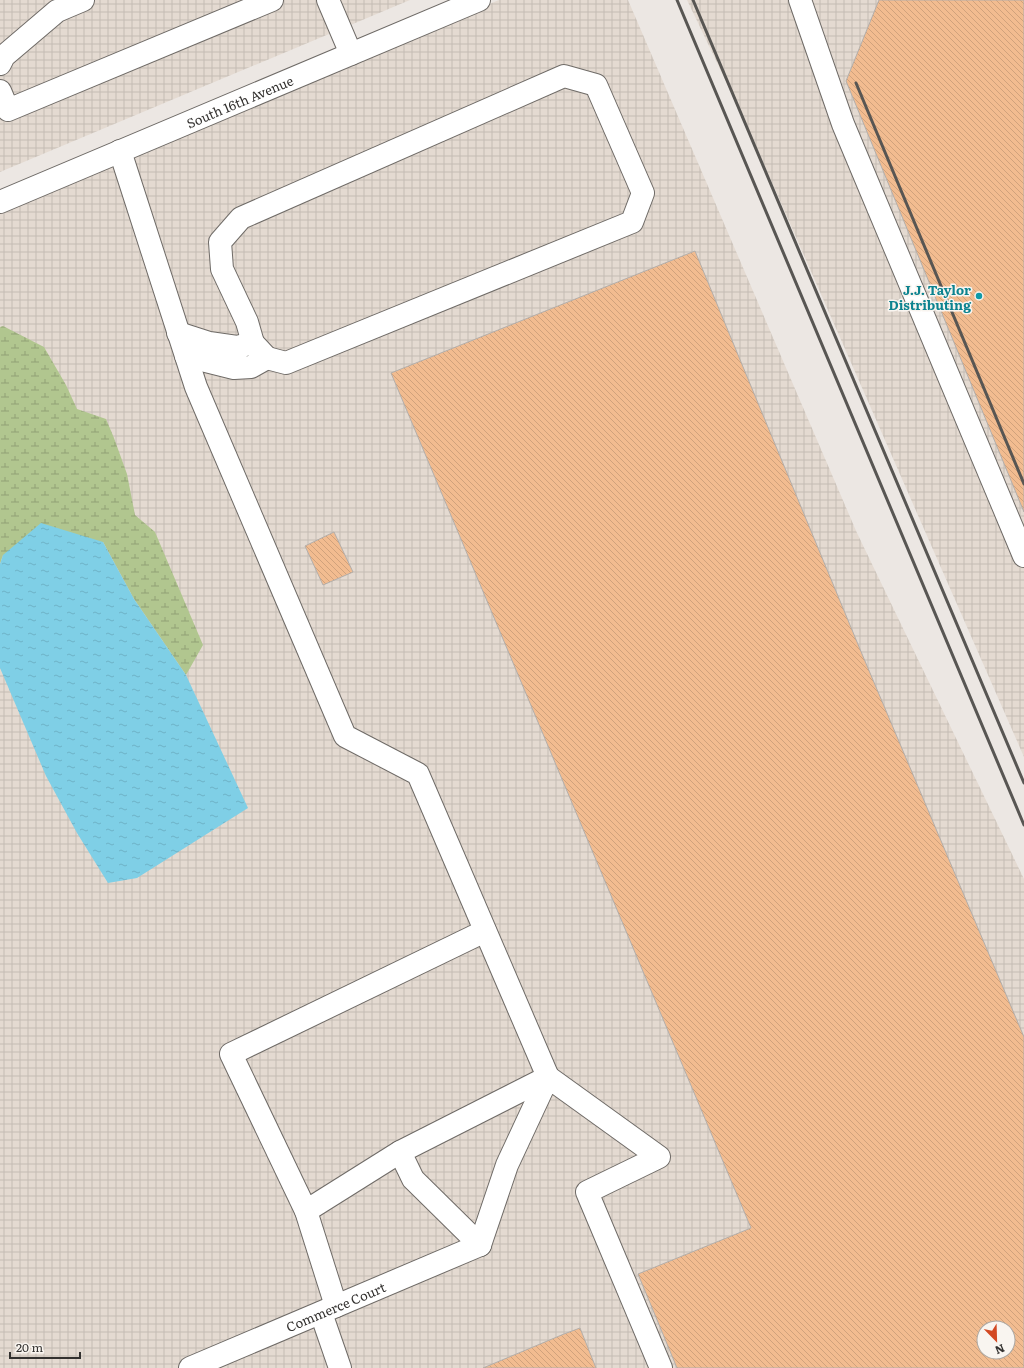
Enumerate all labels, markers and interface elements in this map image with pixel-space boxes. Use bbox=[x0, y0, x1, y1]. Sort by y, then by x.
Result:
street label: South 16th Avenue bbox=[183, 70, 296, 132]
place label: J.J. Taylor Distributing bbox=[889, 280, 971, 314]
marker: J.J. Taylor Distributing bbox=[974, 291, 984, 301]
street label: Commerce Court bbox=[283, 1276, 389, 1336]
north arrow bbox=[976, 1320, 1016, 1360]
scale bar bbox=[10, 1334, 80, 1360]
text: 20 m bbox=[16, 1338, 43, 1356]
text: N bbox=[993, 1341, 1008, 1359]

